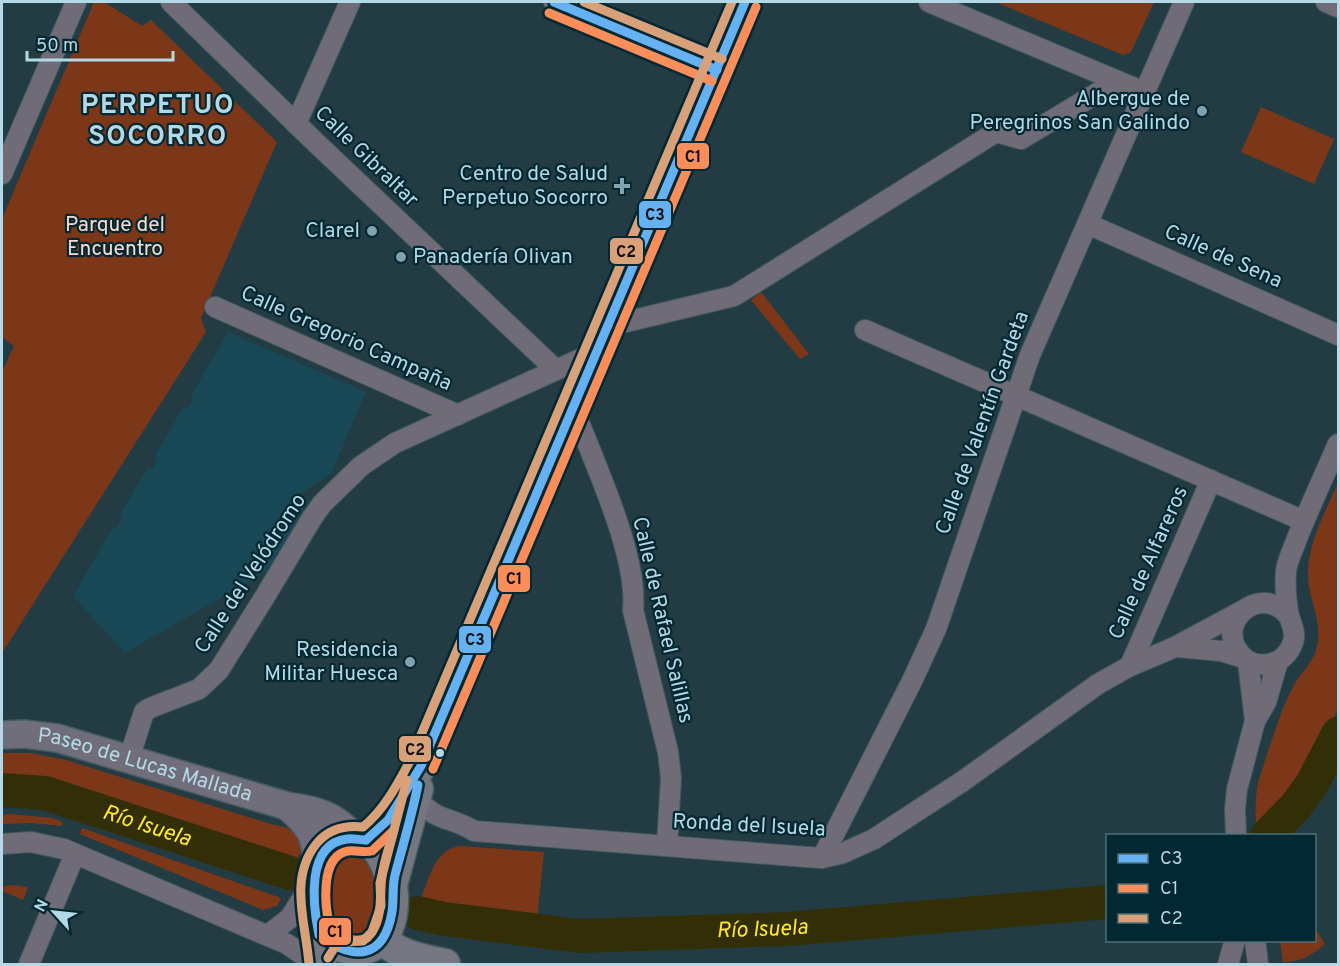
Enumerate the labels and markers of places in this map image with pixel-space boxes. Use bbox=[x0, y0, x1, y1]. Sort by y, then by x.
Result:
place label: Albergue de Peregrinos San Galindo bbox=[969, 86, 1190, 137]
marker: Albergue de Peregrinos San Galindo bbox=[1195, 104, 1209, 118]
place label: Centro de Salud Perpetuo Socorro bbox=[442, 161, 608, 212]
marker: Centro de Salud Perpetuo Socorro bbox=[613, 177, 631, 195]
place label: Clarel bbox=[305, 218, 360, 245]
marker: Clarel bbox=[365, 224, 379, 238]
place label: Panadería Olivan bbox=[413, 244, 573, 271]
marker: Panadería Olivan bbox=[394, 250, 408, 264]
place label: Residencia Militar Huesca bbox=[264, 637, 398, 688]
marker: Residencia Militar Huesca bbox=[403, 655, 417, 669]
unlabelled marker bbox=[434, 747, 446, 759]

